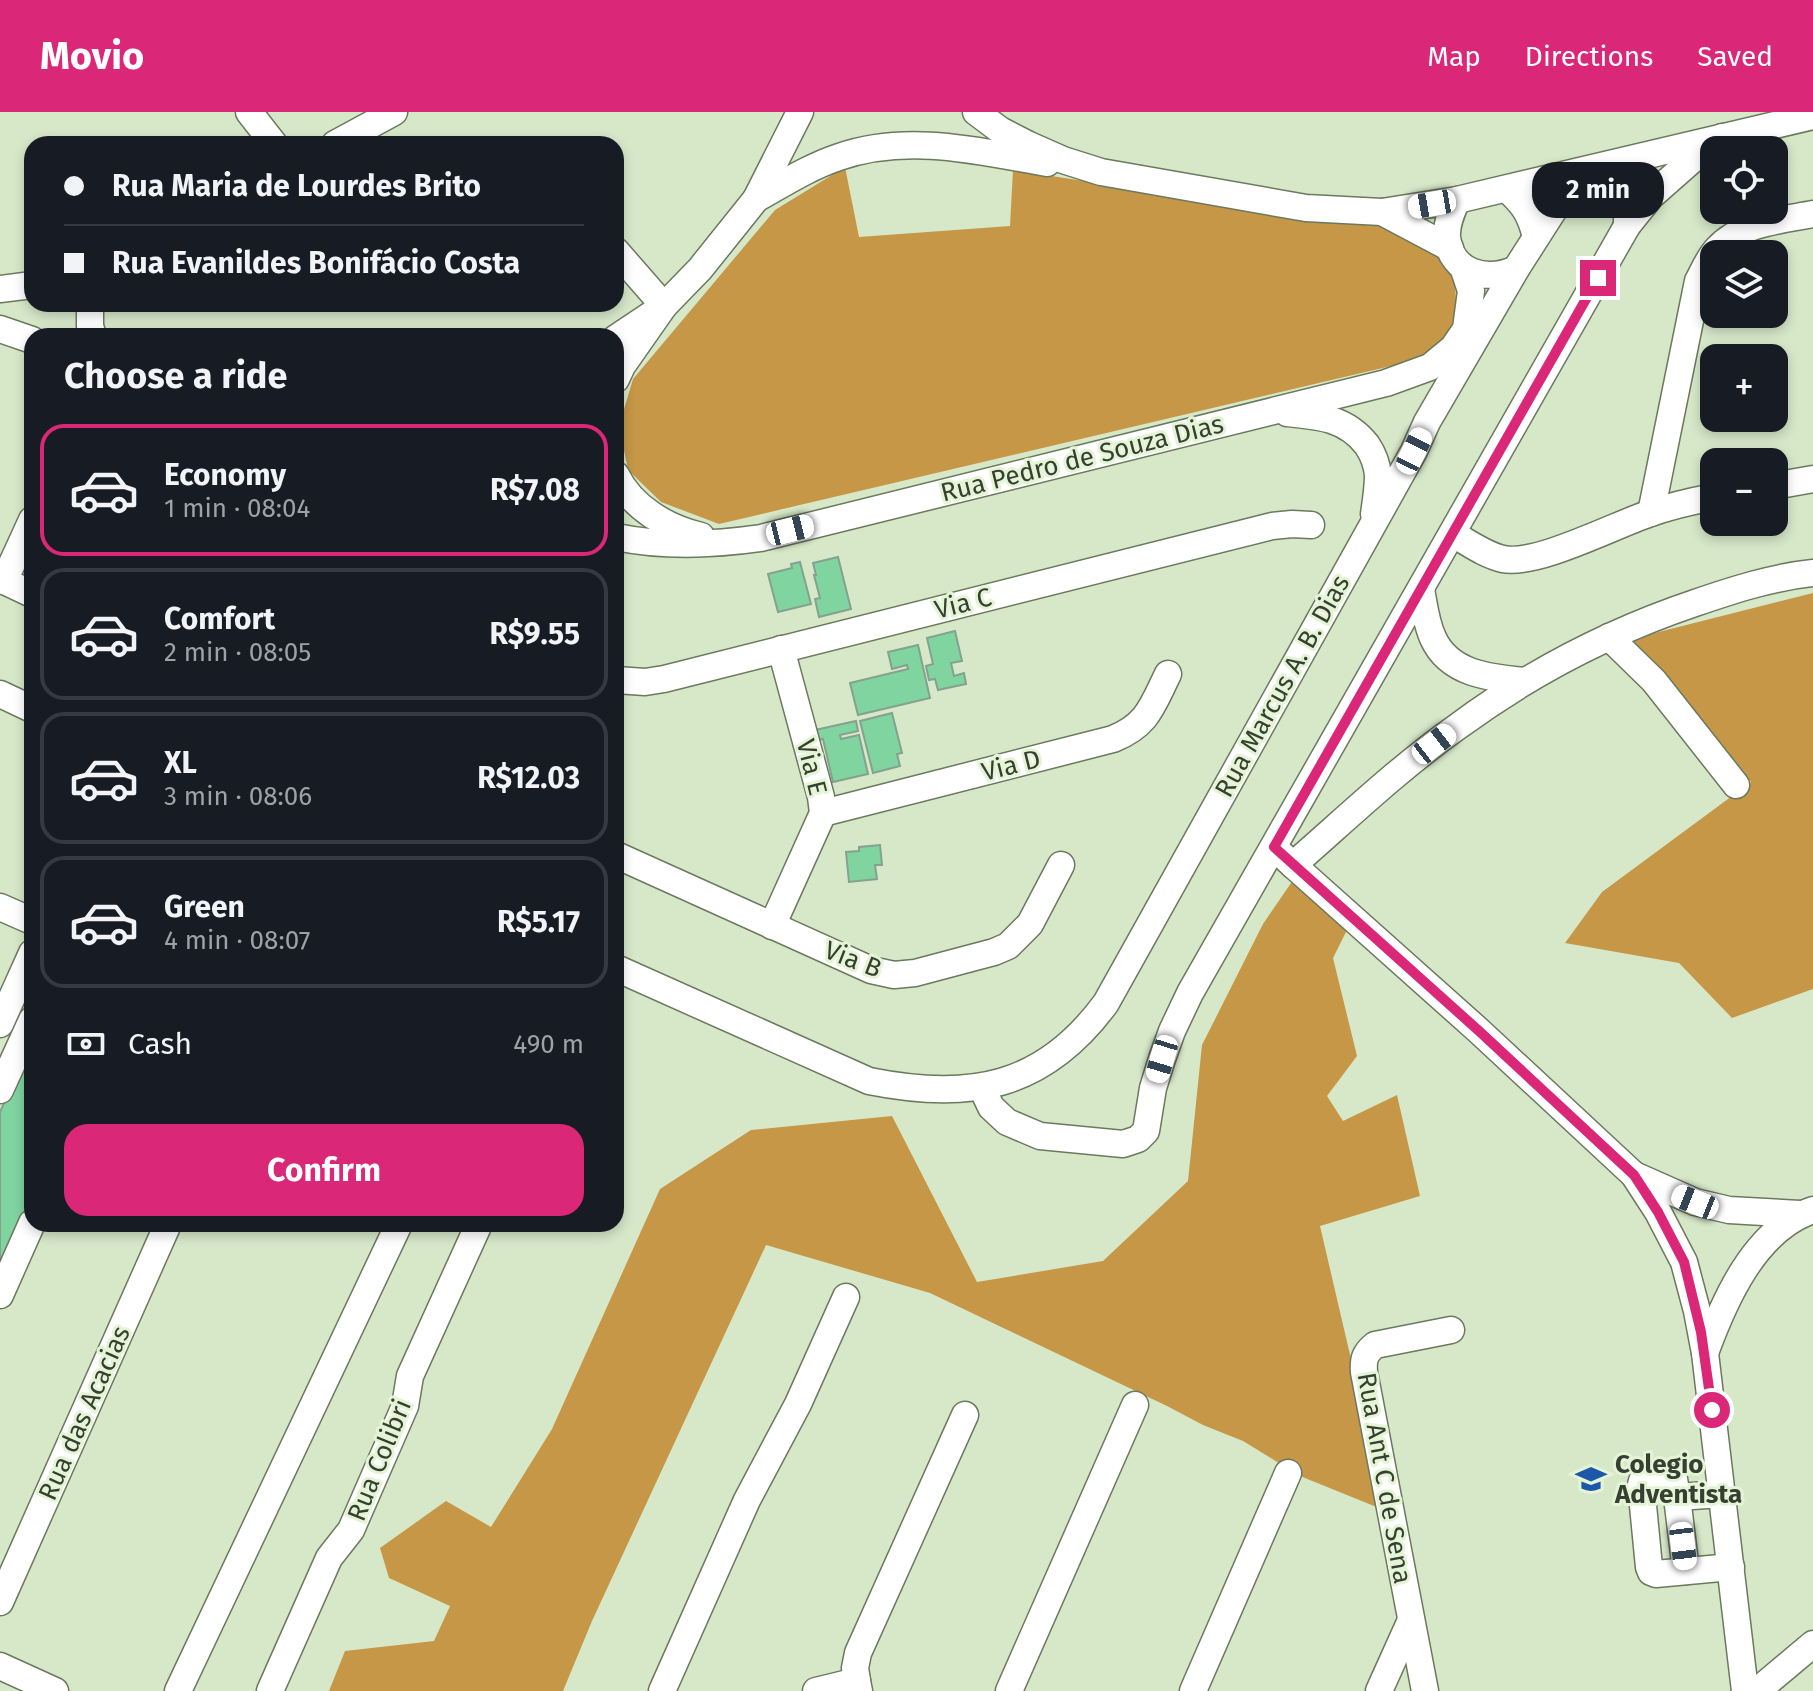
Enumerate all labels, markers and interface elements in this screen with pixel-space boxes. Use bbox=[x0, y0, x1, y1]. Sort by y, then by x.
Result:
text: Movio bbox=[40, 33, 144, 79]
text: Map bbox=[1427, 40, 1481, 73]
text: Directions bbox=[1525, 40, 1653, 73]
text: Saved bbox=[1697, 40, 1773, 73]
map controls bbox=[1700, 136, 1788, 536]
button: locate bbox=[1700, 136, 1788, 224]
callout: 2 min bbox=[1532, 162, 1664, 218]
text: Rua Maria de Lourdes Brito bbox=[112, 168, 481, 204]
text: 2 min bbox=[1566, 174, 1630, 205]
car bbox=[1406, 188, 1458, 220]
button: layers bbox=[1700, 240, 1788, 328]
text: Rua Evanildes Bonifácio Costa bbox=[112, 245, 520, 281]
route end bbox=[1580, 260, 1616, 296]
button: + bbox=[1700, 344, 1788, 432]
text: Choose a ride bbox=[64, 354, 287, 398]
street label: Rua Pedro de Souza Dias bbox=[937, 408, 1227, 509]
car bbox=[1393, 424, 1435, 478]
button: − bbox=[1700, 448, 1788, 536]
icon: car bbox=[68, 454, 140, 526]
text: Economy bbox=[164, 457, 286, 493]
text: R$7.08 bbox=[490, 472, 580, 508]
text: 1 min · 08:04 bbox=[164, 493, 310, 524]
car bbox=[764, 513, 816, 547]
street label: Rua Marcus A. B. Dias bbox=[1209, 570, 1356, 803]
street label: Via C bbox=[932, 581, 995, 625]
icon: car bbox=[68, 598, 140, 670]
text: Comfort bbox=[164, 601, 275, 637]
text: R$9.55 bbox=[489, 616, 580, 652]
text: 2 min · 08:05 bbox=[164, 637, 311, 668]
car bbox=[1408, 720, 1460, 768]
street label: Via E bbox=[790, 736, 833, 798]
icon: car bbox=[68, 742, 140, 814]
street label: Via D bbox=[978, 743, 1044, 788]
text: XL bbox=[164, 745, 197, 781]
text: R$12.03 bbox=[477, 760, 580, 796]
text: 3 min · 08:06 bbox=[164, 781, 312, 812]
icon: car bbox=[68, 886, 140, 958]
text: Green bbox=[164, 889, 245, 925]
text: R$5.17 bbox=[497, 904, 580, 940]
text: 4 min · 08:07 bbox=[164, 925, 310, 956]
street label: Via B bbox=[820, 934, 886, 984]
icon: cash bbox=[64, 1022, 108, 1066]
text: Cash bbox=[128, 1026, 192, 1062]
text: 490 m bbox=[513, 1029, 584, 1060]
car bbox=[1144, 1033, 1180, 1085]
button: Confirm bbox=[64, 1124, 584, 1216]
car bbox=[1668, 1182, 1722, 1222]
street label: Rua das Acacias bbox=[32, 1321, 137, 1505]
street label: Rua Ant C de Sena bbox=[1351, 1370, 1418, 1586]
route start bbox=[1694, 1392, 1730, 1428]
street label: Rua Colibri bbox=[341, 1395, 418, 1526]
place label: Colegio Adventista bbox=[1614, 1449, 1742, 1510]
school or university icon: Colegio Adventista bbox=[1574, 1462, 1608, 1496]
car bbox=[1668, 1521, 1698, 1571]

